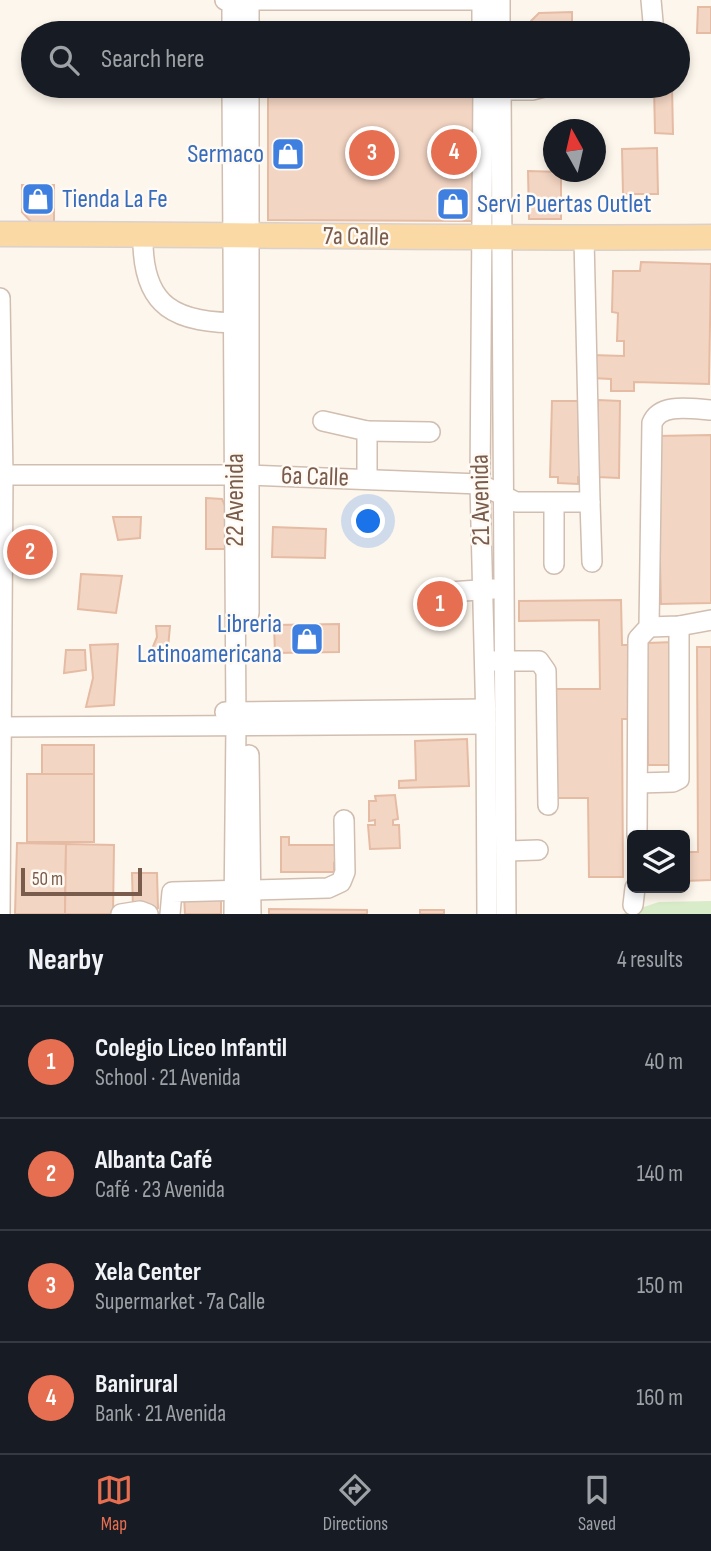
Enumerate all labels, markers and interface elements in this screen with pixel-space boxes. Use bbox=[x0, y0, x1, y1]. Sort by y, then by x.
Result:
search box bbox=[21, 21, 690, 98]
icon: search bbox=[45, 41, 83, 79]
text: Search here bbox=[101, 44, 204, 75]
north arrow bbox=[543, 119, 606, 182]
pin: 4 bbox=[431, 126, 477, 178]
pin: 3 bbox=[349, 127, 395, 179]
shop icon: Sermaco bbox=[269, 135, 307, 173]
place label: Sermaco bbox=[187, 139, 264, 170]
shop icon: Tienda La Fe bbox=[19, 180, 57, 218]
place label: Tienda La Fe bbox=[62, 184, 168, 215]
shop icon: Servi Puertas Outlet bbox=[434, 185, 472, 223]
place label: Servi Puertas Outlet bbox=[477, 189, 651, 220]
street label: 7a Calle bbox=[323, 221, 389, 253]
street label: 22 Avenida bbox=[220, 453, 251, 547]
street label: 21 Avenida bbox=[465, 454, 497, 546]
street label: 6a Calle bbox=[281, 460, 349, 494]
your location bbox=[351, 504, 385, 538]
pin: 2 bbox=[7, 526, 53, 578]
pin: 1 bbox=[417, 578, 463, 630]
place label: Libreria Latinoamericana bbox=[137, 609, 282, 670]
shop icon: Libreria Latinoamericana bbox=[288, 620, 326, 658]
map controls bbox=[627, 830, 690, 893]
button: layers bbox=[627, 830, 690, 893]
scale bar bbox=[21, 865, 142, 897]
text: 50 m bbox=[32, 868, 63, 891]
text: Nearby bbox=[28, 942, 104, 978]
text: 4 results bbox=[617, 946, 683, 974]
text: Colegio Liceo Infantil bbox=[95, 1033, 287, 1064]
text: 1 bbox=[46, 1048, 56, 1076]
text: 40 m bbox=[645, 1048, 683, 1076]
text: School · 21 Avenida bbox=[95, 1064, 241, 1092]
text: Albanta Café bbox=[95, 1145, 212, 1176]
text: 2 bbox=[46, 1160, 56, 1188]
text: 140 m bbox=[637, 1160, 683, 1188]
text: Café · 23 Avenida bbox=[95, 1176, 225, 1204]
text: Xela Center bbox=[95, 1257, 201, 1288]
text: 3 bbox=[46, 1272, 56, 1300]
text: 150 m bbox=[637, 1272, 683, 1300]
text: Supermarket · 7a Calle bbox=[95, 1288, 265, 1316]
text: Banirural bbox=[95, 1369, 178, 1400]
text: 4 bbox=[46, 1384, 56, 1412]
text: 160 m bbox=[636, 1384, 683, 1412]
text: Bank · 21 Avenida bbox=[95, 1400, 226, 1428]
tab: Map bbox=[95, 1471, 133, 1536]
tab: Directions bbox=[323, 1471, 388, 1536]
tab: Saved bbox=[578, 1471, 616, 1536]

